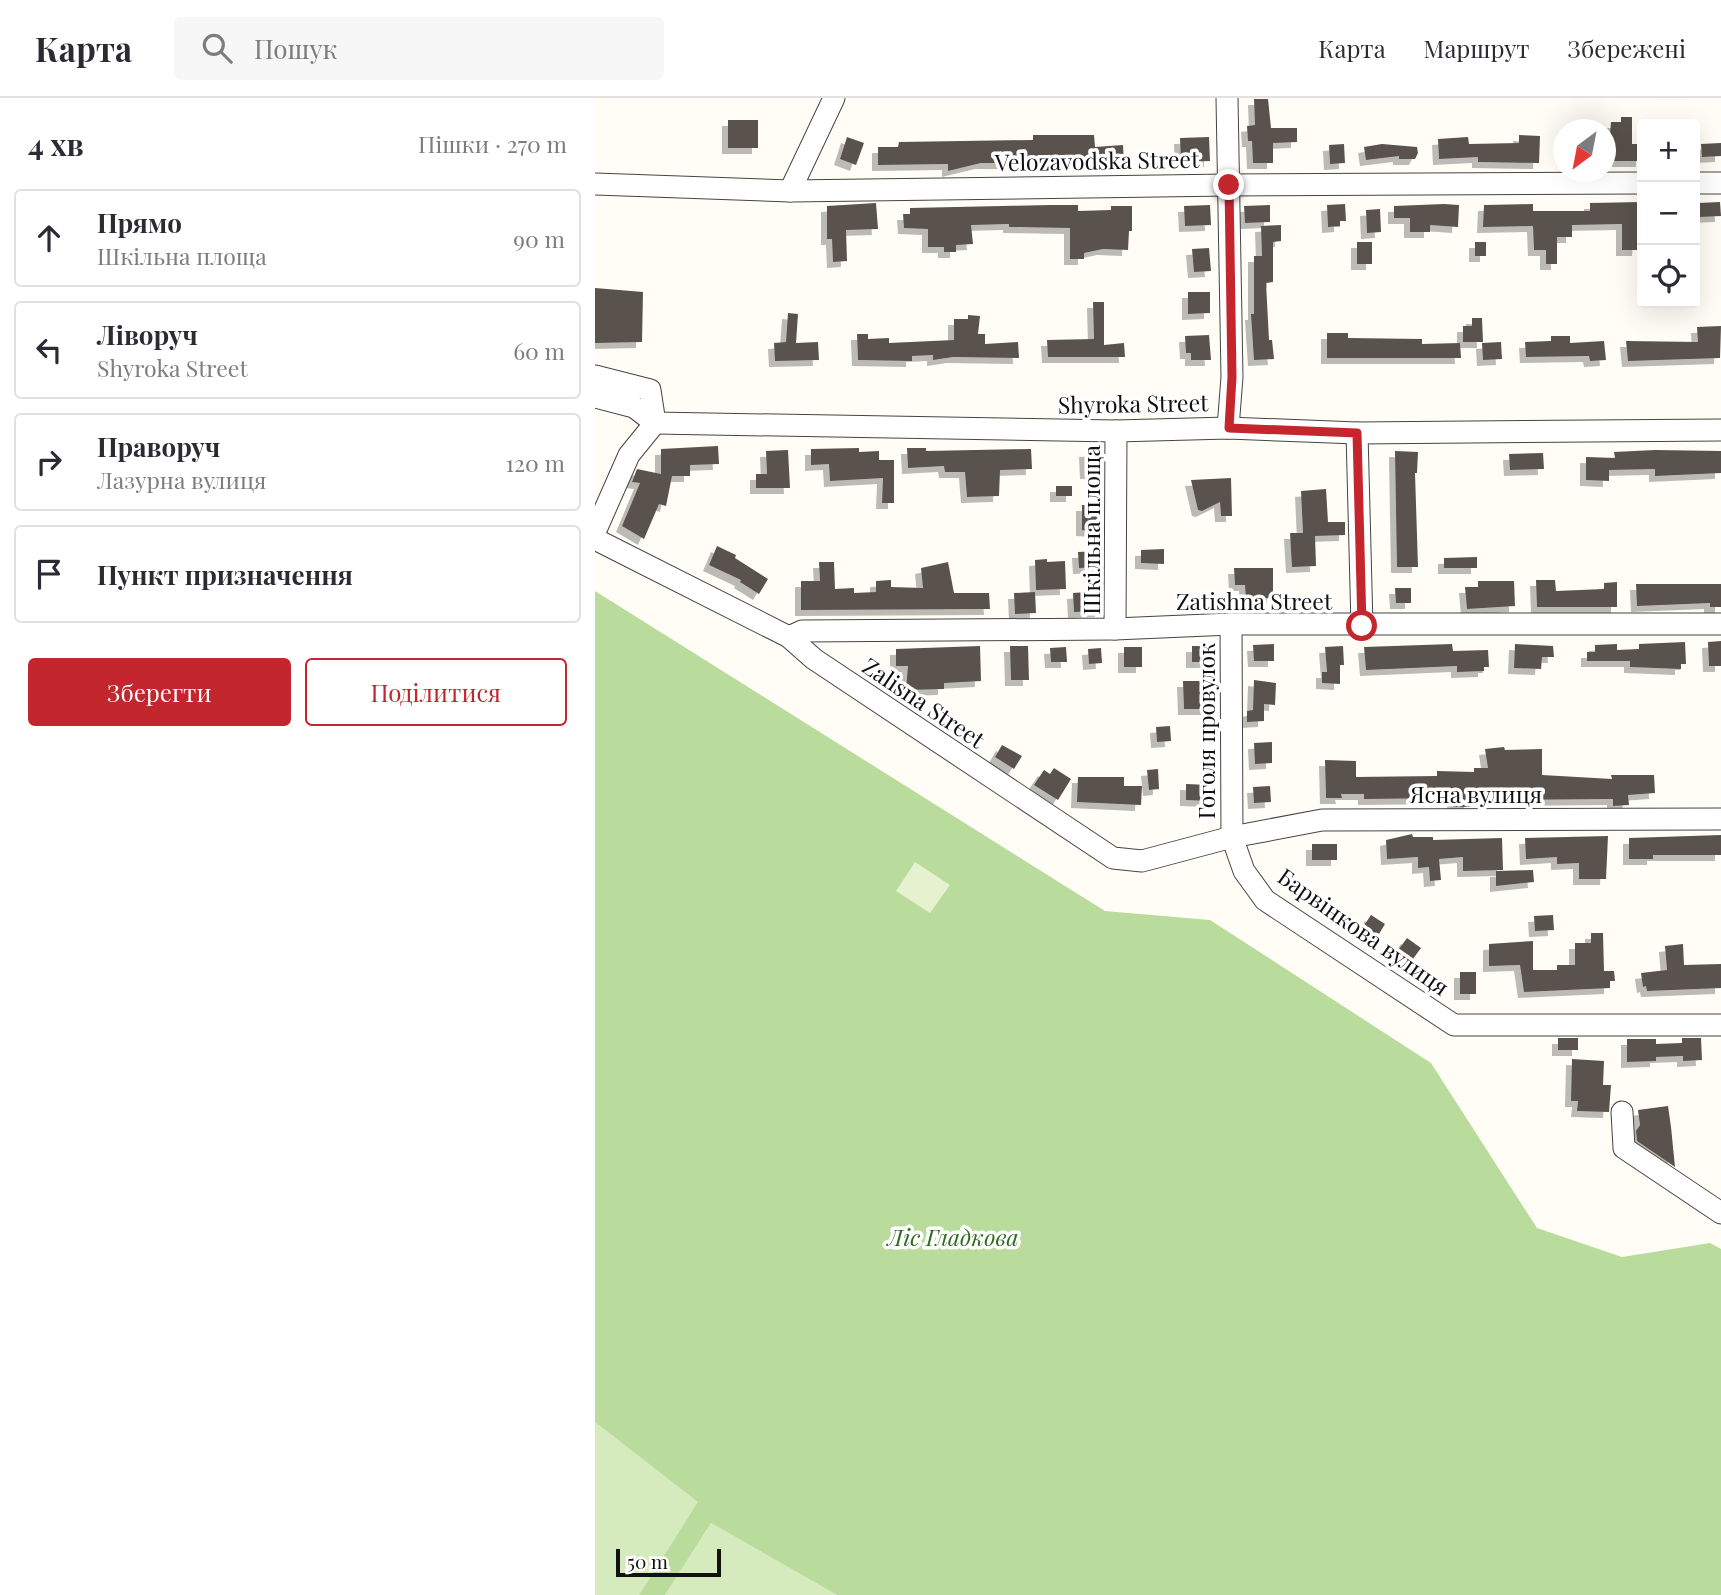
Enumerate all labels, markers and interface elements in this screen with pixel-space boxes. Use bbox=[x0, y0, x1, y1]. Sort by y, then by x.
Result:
search box bbox=[174, 17, 664, 80]
text: Карта bbox=[35, 26, 132, 70]
icon: search bbox=[198, 29, 236, 67]
text: Пошук bbox=[254, 31, 337, 66]
text: Карта bbox=[1318, 32, 1386, 64]
text: Маршрут bbox=[1424, 32, 1530, 64]
text: Збережені bbox=[1568, 32, 1686, 64]
north arrow bbox=[1553, 119, 1616, 182]
map controls bbox=[1637, 119, 1700, 308]
button: + bbox=[1637, 119, 1700, 182]
text: 4 хв bbox=[28, 124, 84, 164]
text: Пішки · 270 m bbox=[418, 128, 567, 159]
street label: Velozavodska Street bbox=[994, 143, 1200, 177]
route end bbox=[1213, 169, 1244, 200]
button: − bbox=[1637, 182, 1700, 245]
text: Прямо bbox=[97, 205, 182, 240]
icon: ahead bbox=[30, 219, 68, 257]
text: 90 m bbox=[513, 223, 565, 254]
text: Шкільна площа bbox=[97, 240, 267, 271]
button: locate bbox=[1637, 245, 1700, 308]
text: Ліворуч bbox=[97, 317, 198, 352]
icon: left bbox=[30, 331, 68, 369]
text: 60 m bbox=[513, 335, 565, 366]
text: Shyroka Street bbox=[97, 352, 248, 383]
street label: Shyroka Street bbox=[1057, 386, 1209, 420]
text: Праворуч bbox=[97, 429, 220, 464]
icon: right bbox=[30, 443, 68, 481]
street label: Шкільна площа bbox=[1075, 445, 1106, 615]
text: 120 m bbox=[506, 447, 565, 478]
text: Лазурна вулиця bbox=[97, 464, 266, 495]
icon: arrive bbox=[30, 555, 68, 593]
text: Пункт призначення bbox=[97, 557, 353, 592]
street label: Zatishna Street bbox=[1176, 585, 1333, 616]
route start bbox=[1346, 610, 1377, 641]
street label: Гоголя провулок bbox=[1190, 643, 1221, 819]
street label: Zalisna Street bbox=[857, 650, 992, 755]
button: Зберегти bbox=[28, 658, 291, 726]
button: Поділитися bbox=[305, 658, 567, 726]
street label: Ясна вулиця bbox=[1409, 778, 1542, 809]
street label: Барвінкова вулиця bbox=[1272, 860, 1456, 1002]
park label: Ліс Гладкова bbox=[886, 1221, 1018, 1252]
scale bar bbox=[616, 1546, 721, 1578]
text: 50 m bbox=[627, 1548, 668, 1574]

